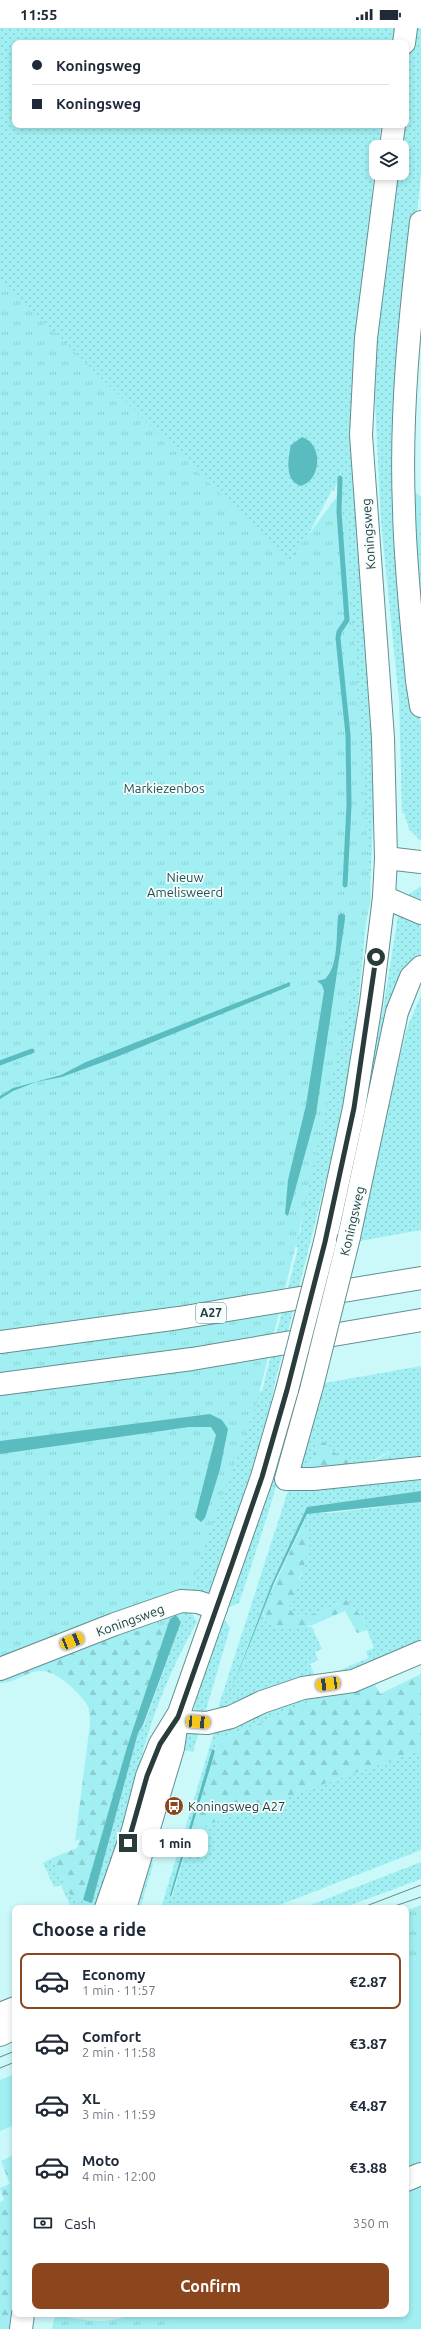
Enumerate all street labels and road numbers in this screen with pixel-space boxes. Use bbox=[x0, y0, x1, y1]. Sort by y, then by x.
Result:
street label: Koningsweg bbox=[359, 498, 377, 570]
street label: Koningsweg bbox=[337, 1185, 367, 1257]
road number: A27 bbox=[196, 1303, 226, 1323]
street label: Koningsweg bbox=[94, 1601, 166, 1639]

